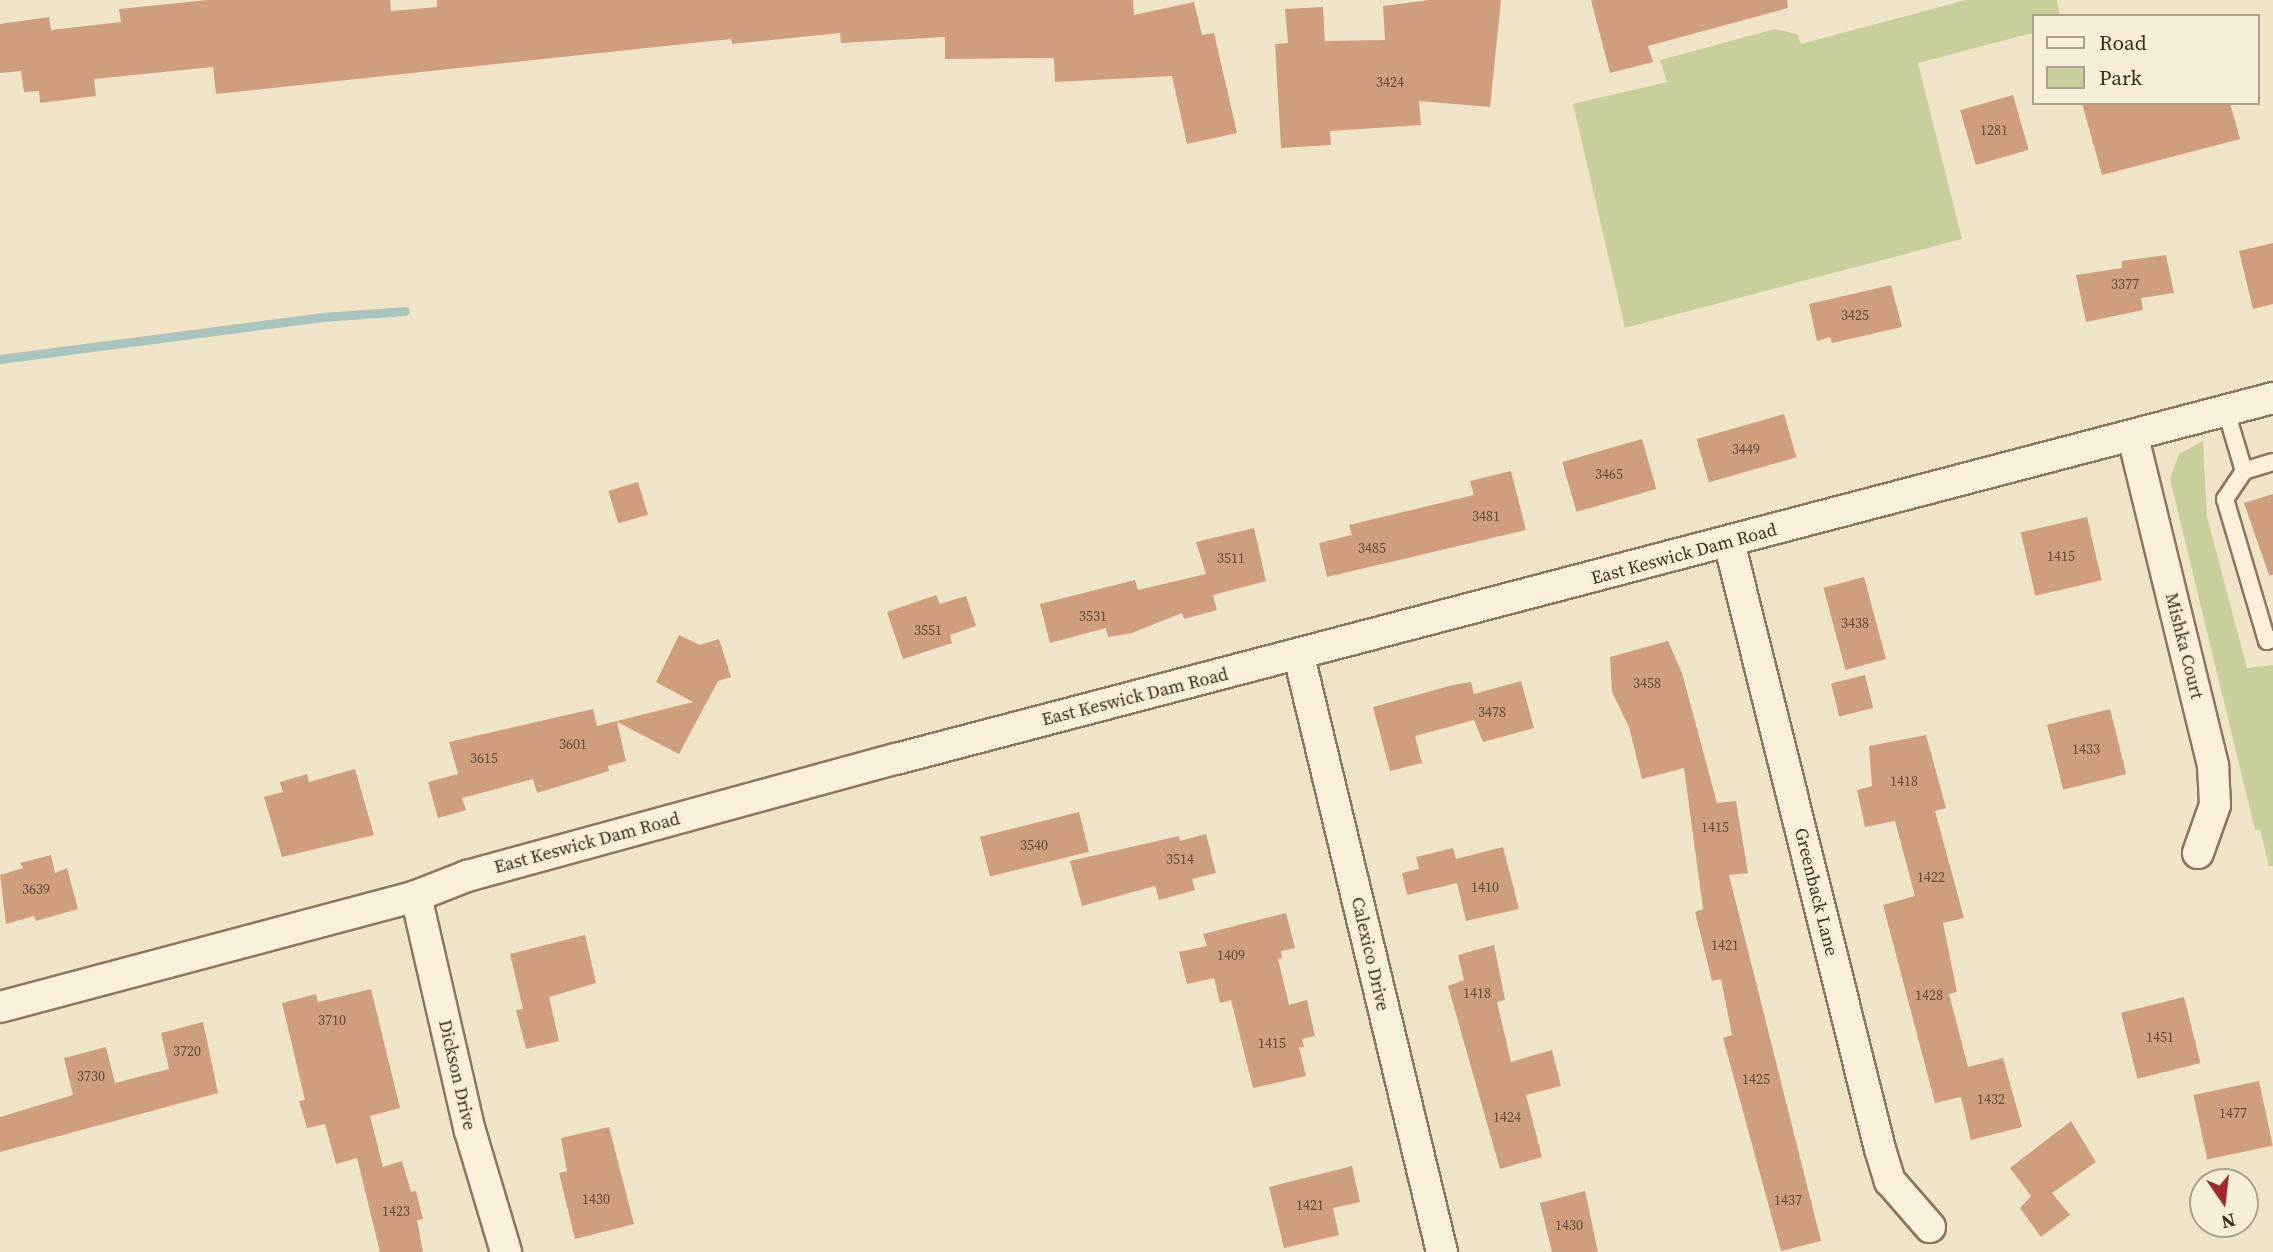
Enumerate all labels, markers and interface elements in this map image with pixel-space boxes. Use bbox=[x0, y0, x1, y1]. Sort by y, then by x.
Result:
legend bbox=[2032, 14, 2259, 105]
text: Road bbox=[2099, 28, 2147, 57]
text: Park bbox=[2099, 63, 2142, 92]
house number: 3424 bbox=[1376, 74, 1404, 90]
house number: 1281 bbox=[1980, 122, 2008, 138]
house number: 3377 bbox=[2111, 276, 2139, 292]
house number: 3425 bbox=[1841, 307, 1869, 323]
house number: 3449 bbox=[1732, 441, 1760, 457]
house number: 3465 bbox=[1595, 466, 1623, 482]
house number: 3481 bbox=[1472, 508, 1500, 524]
street label: East Keswick Dam Road bbox=[1589, 519, 1779, 589]
house number: 3485 bbox=[1358, 540, 1386, 556]
house number: 1415 bbox=[2047, 548, 2075, 564]
house number: 3511 bbox=[1217, 550, 1245, 566]
street label: Mishka Court bbox=[2160, 591, 2208, 701]
house number: 3531 bbox=[1079, 608, 1107, 624]
house number: 3438 bbox=[1841, 615, 1869, 631]
house number: 3551 bbox=[914, 622, 942, 638]
street label: East Keswick Dam Road bbox=[1040, 663, 1230, 731]
house number: 3458 bbox=[1633, 675, 1661, 691]
house number: 3478 bbox=[1478, 704, 1506, 720]
house number: 3601 bbox=[559, 736, 587, 752]
house number: 1433 bbox=[2072, 741, 2100, 757]
house number: 3615 bbox=[470, 750, 498, 766]
house number: 1418 bbox=[1890, 773, 1918, 789]
street label: East Keswick Dam Road bbox=[492, 808, 682, 878]
house number: 1415 bbox=[1701, 819, 1729, 835]
street label: Greenback Lane bbox=[1790, 826, 1842, 958]
house number: 3540 bbox=[1020, 837, 1048, 853]
house number: 3514 bbox=[1166, 851, 1194, 867]
house number: 1422 bbox=[1917, 869, 1945, 885]
house number: 1410 bbox=[1471, 879, 1499, 895]
house number: 3639 bbox=[22, 881, 50, 897]
street label: Calexico Drive bbox=[1346, 895, 1394, 1013]
house number: 1421 bbox=[1711, 937, 1739, 953]
house number: 1409 bbox=[1217, 947, 1245, 963]
house number: 1418 bbox=[1463, 985, 1491, 1001]
house number: 1428 bbox=[1915, 987, 1943, 1003]
house number: 3710 bbox=[318, 1012, 346, 1028]
street label: Dickson Drive bbox=[434, 1018, 480, 1132]
house number: 1451 bbox=[2146, 1029, 2174, 1045]
house number: 1415 bbox=[1258, 1035, 1286, 1051]
house number: 3720 bbox=[173, 1043, 201, 1059]
house number: 3730 bbox=[77, 1068, 105, 1084]
house number: 1425 bbox=[1742, 1071, 1770, 1087]
house number: 1432 bbox=[1977, 1091, 2005, 1107]
house number: 1477 bbox=[2219, 1105, 2247, 1121]
house number: 1424 bbox=[1493, 1109, 1521, 1125]
north arrow bbox=[2189, 1168, 2259, 1238]
house number: 1430 bbox=[582, 1191, 610, 1207]
house number: 1437 bbox=[1774, 1192, 1802, 1208]
house number: 1421 bbox=[1296, 1197, 1324, 1213]
house number: 1423 bbox=[382, 1203, 410, 1219]
text: N bbox=[2219, 1207, 2238, 1236]
house number: 1430 bbox=[1555, 1217, 1583, 1233]

